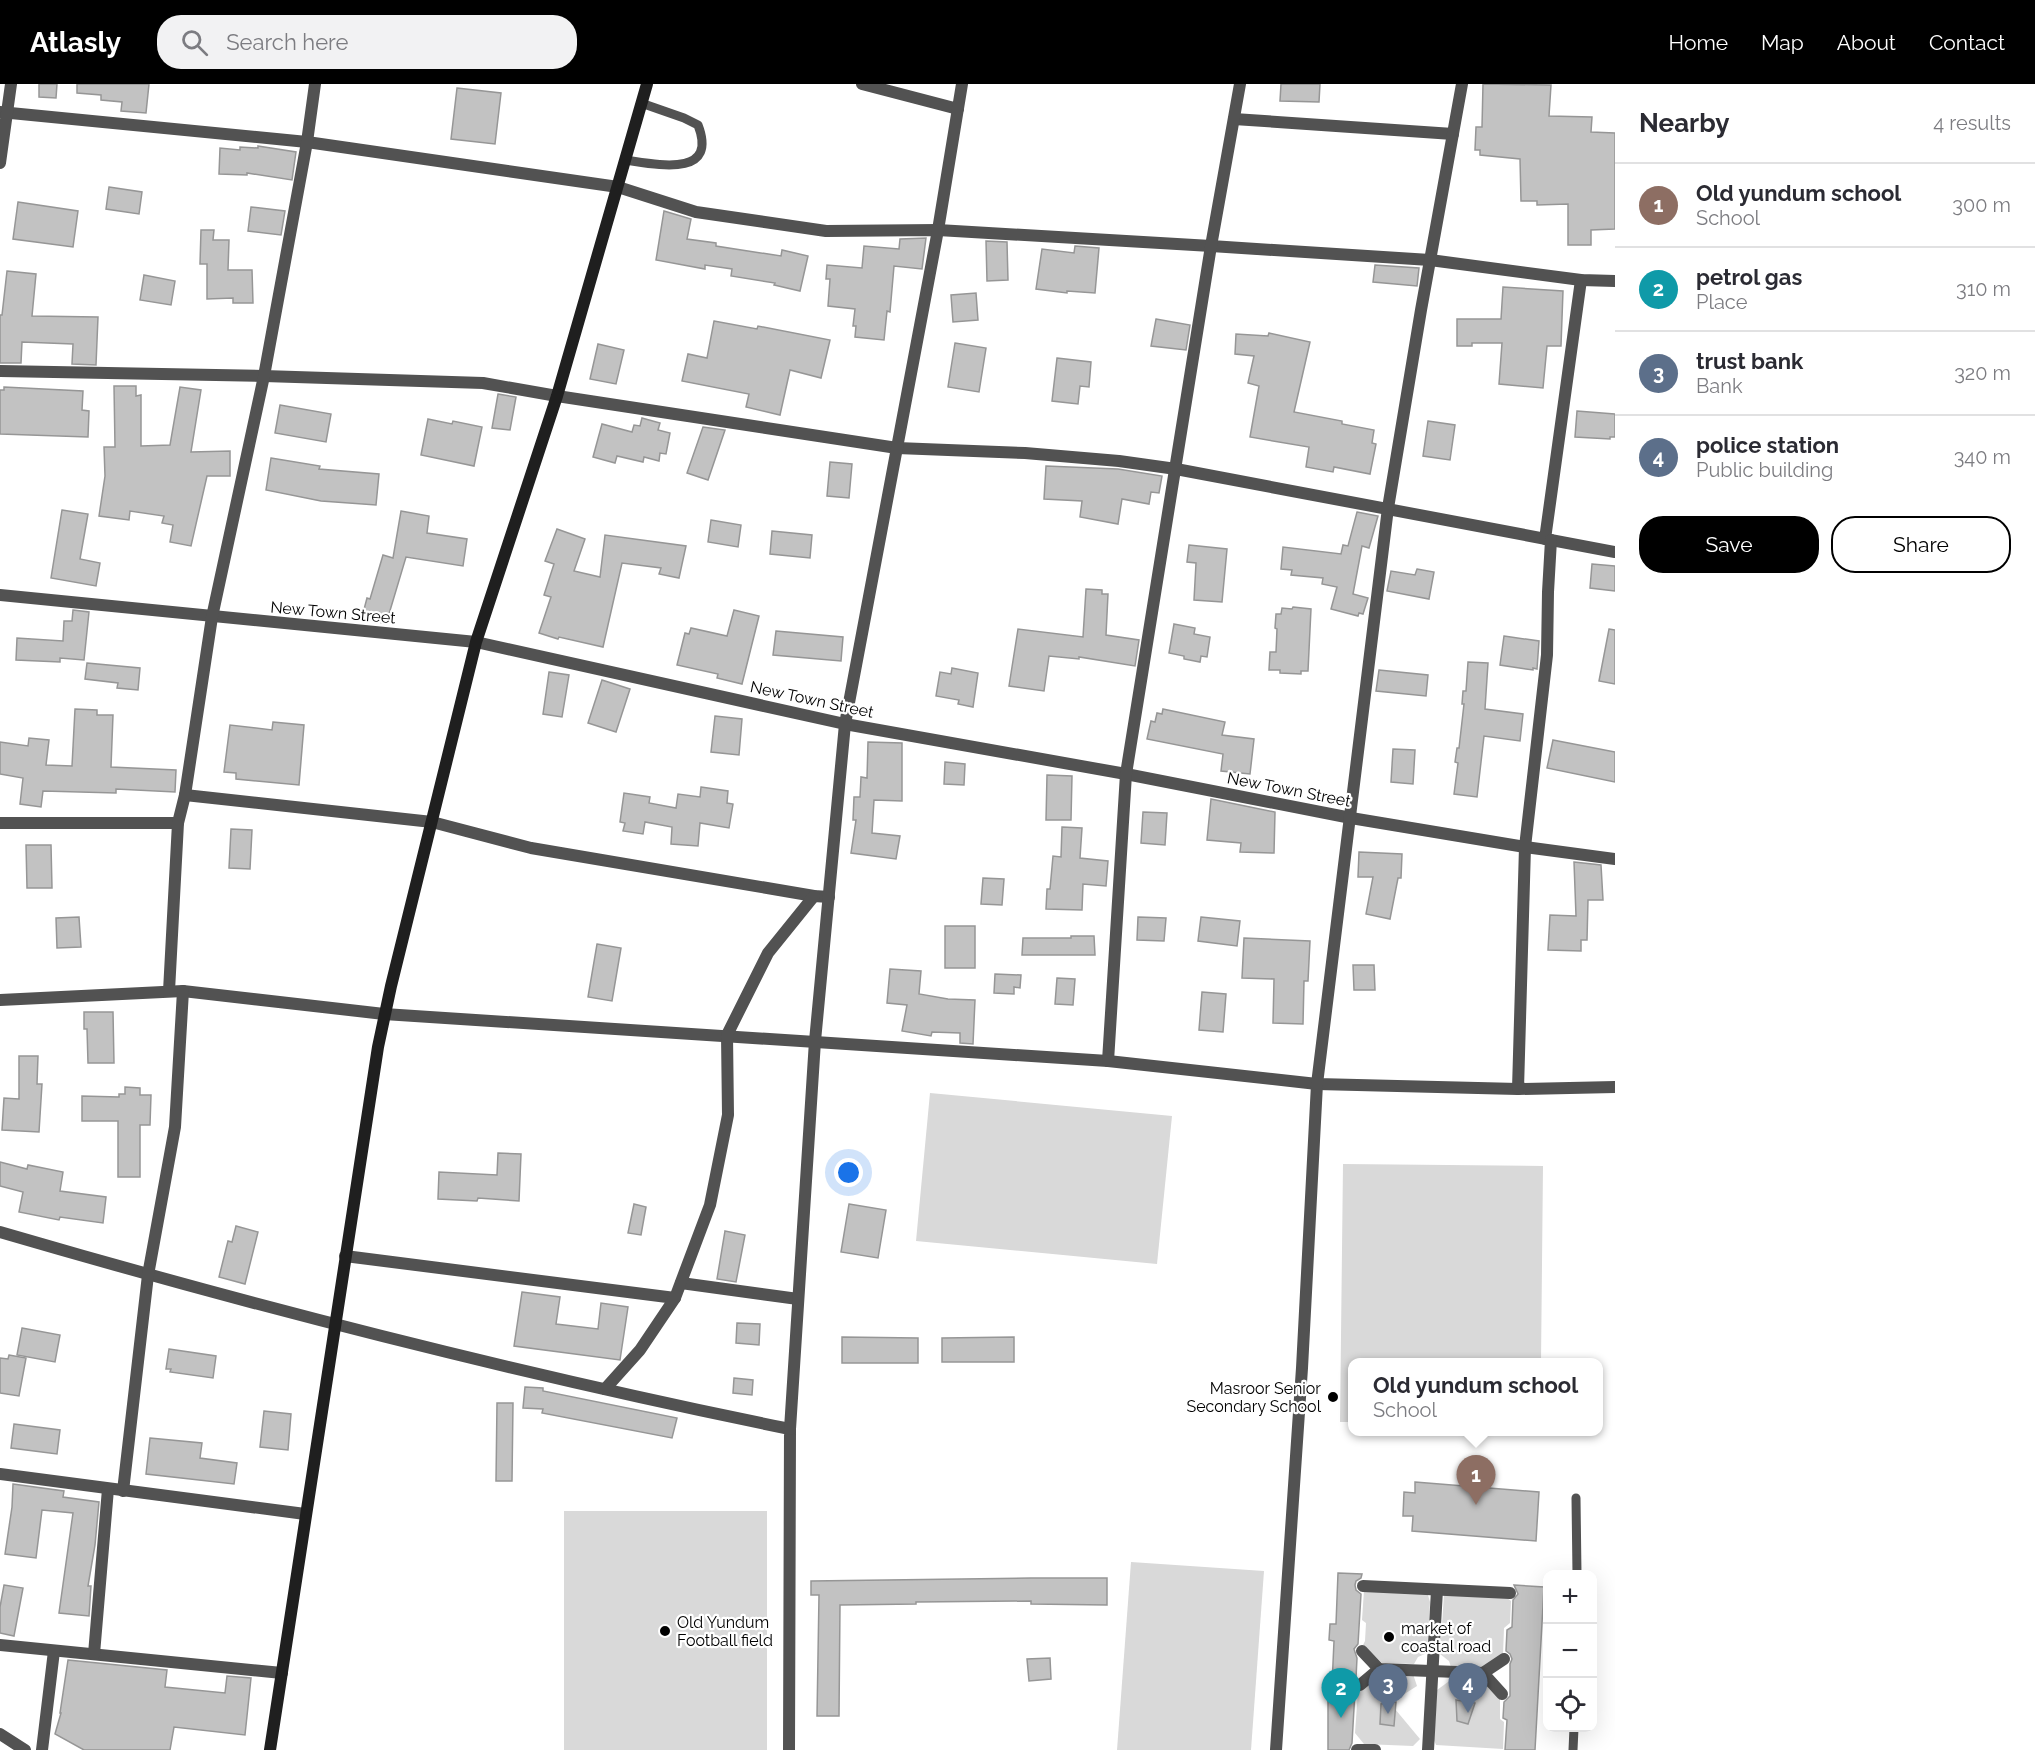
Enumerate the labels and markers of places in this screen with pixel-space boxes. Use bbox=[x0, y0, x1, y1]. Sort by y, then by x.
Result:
place label: Masroor Senior Secondary School bbox=[1187, 1379, 1322, 1416]
marker: Masroor Senior Secondary School bbox=[1326, 1390, 1340, 1404]
pin: 1 bbox=[1456, 1456, 1496, 1505]
place label: Old Yundum Football field bbox=[677, 1613, 773, 1650]
place label: market of coastal road bbox=[1401, 1619, 1491, 1656]
marker: Old Yundum Football field bbox=[658, 1624, 672, 1638]
marker: market of coastal road bbox=[1382, 1630, 1396, 1644]
pin: 3 bbox=[1368, 1664, 1408, 1714]
pin: 4 bbox=[1448, 1664, 1488, 1713]
pin: 2 bbox=[1322, 1668, 1360, 1718]

